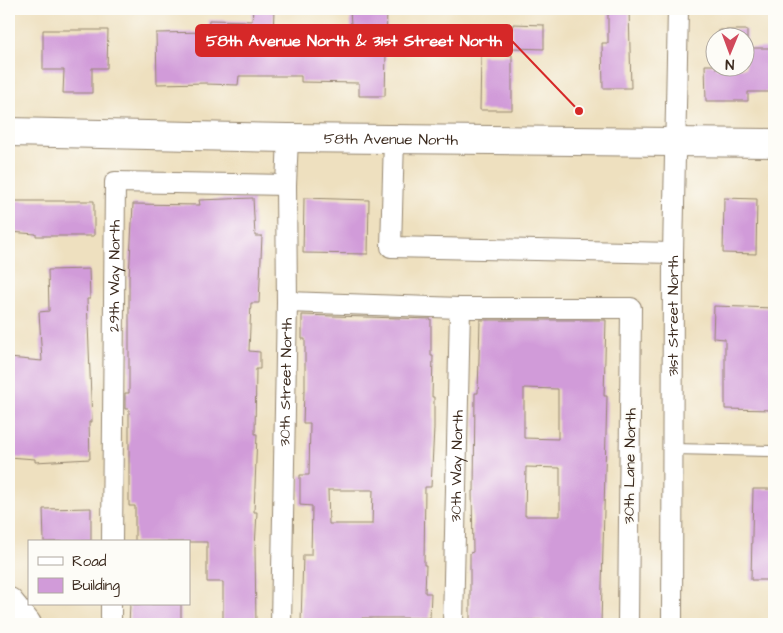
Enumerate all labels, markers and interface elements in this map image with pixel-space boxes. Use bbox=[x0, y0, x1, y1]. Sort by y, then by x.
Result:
callout: 58th Avenue North & 31st Street North bbox=[196, 25, 512, 56]
north arrow bbox=[706, 28, 756, 78]
text: 58th Avenue North & 31st Street North bbox=[206, 30, 503, 52]
text: N bbox=[725, 54, 734, 74]
street label: 58th Avenue North bbox=[324, 128, 459, 150]
street label: 29th Way North bbox=[103, 219, 126, 332]
street label: 31st Street North bbox=[662, 255, 683, 377]
street label: 30th Street North bbox=[274, 317, 297, 447]
street label: 30th Lane North bbox=[618, 407, 642, 524]
street label: 30th Way North bbox=[445, 409, 468, 522]
legend bbox=[28, 540, 190, 606]
text: Road bbox=[72, 551, 107, 572]
text: Building bbox=[72, 575, 120, 597]

